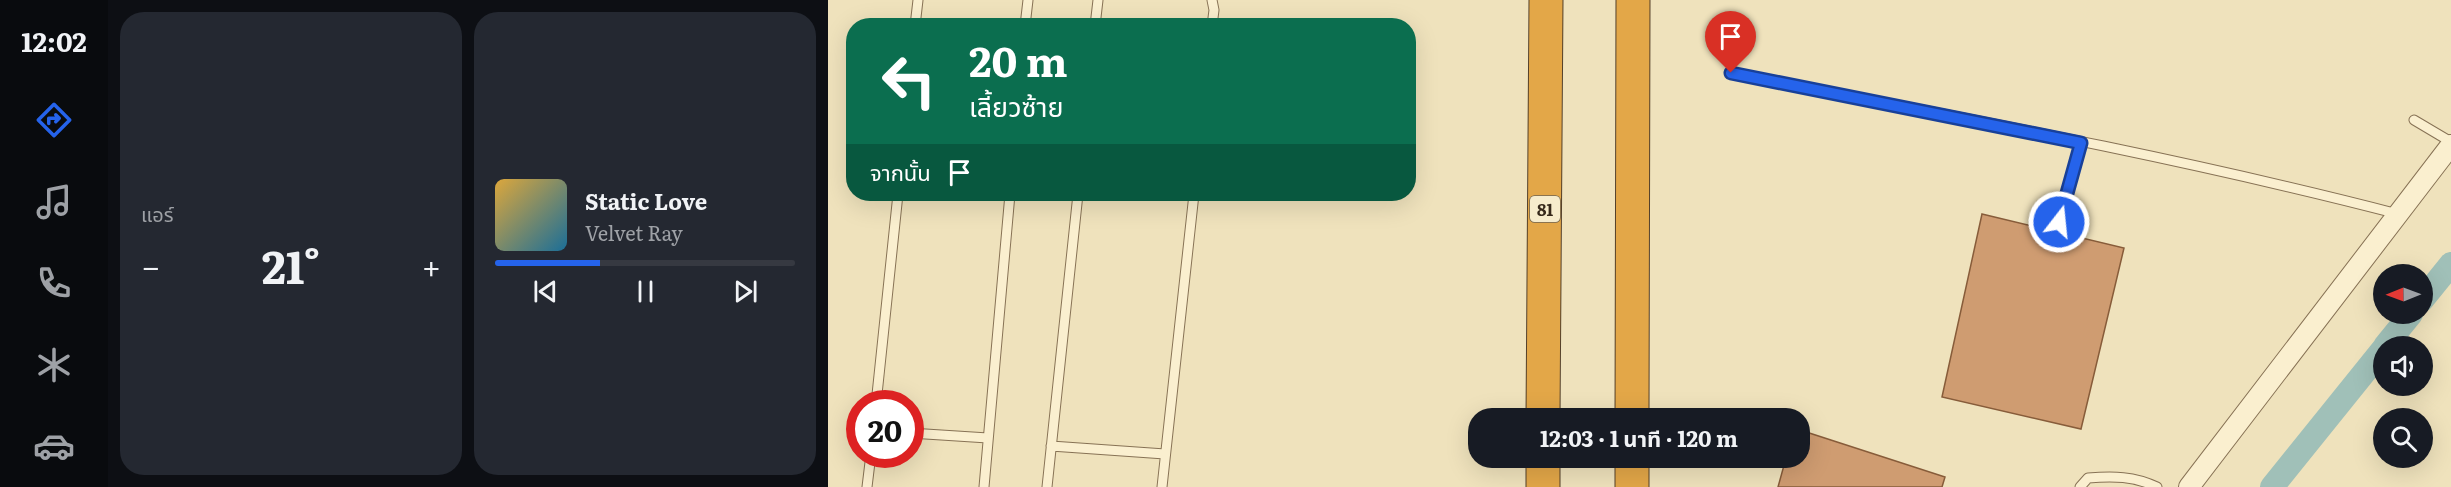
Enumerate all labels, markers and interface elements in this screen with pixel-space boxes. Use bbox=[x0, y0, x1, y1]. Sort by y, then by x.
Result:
pin bbox=[1705, 11, 1756, 73]
text: 12:02 bbox=[21, 20, 87, 60]
icon: arrive bbox=[1714, 20, 1747, 53]
text: 20 m bbox=[969, 28, 1068, 90]
icon: left bbox=[870, 42, 948, 120]
text: เลี้ยวซ้าย bbox=[969, 85, 1063, 125]
icon: directions bbox=[33, 99, 75, 141]
text: จากนั้น bbox=[870, 155, 931, 188]
icon: arrive bbox=[943, 156, 976, 189]
icon: music bbox=[33, 181, 75, 223]
text: Static Love bbox=[585, 184, 707, 217]
position arrow bbox=[2027, 190, 2091, 254]
road number: 81 bbox=[1530, 196, 1560, 222]
text: แอร์ bbox=[141, 198, 173, 228]
text: Velvet Ray bbox=[585, 217, 683, 247]
text: 21° bbox=[262, 231, 320, 298]
text: − bbox=[141, 240, 160, 289]
text: + bbox=[422, 240, 441, 289]
icon: phone bbox=[33, 262, 75, 304]
north arrow bbox=[2373, 264, 2433, 324]
map controls bbox=[2373, 264, 2433, 468]
icon: previous bbox=[529, 275, 562, 308]
icon: pause bbox=[629, 275, 662, 308]
icon: next bbox=[729, 275, 762, 308]
button: sound bbox=[2373, 336, 2433, 396]
icon: climate bbox=[33, 344, 75, 386]
speed limit sign: 20 bbox=[846, 390, 924, 468]
button: search bbox=[2373, 408, 2433, 468]
text: 12:03 · 1 นาที · 120 m bbox=[1540, 421, 1738, 454]
icon: car bbox=[33, 425, 75, 467]

